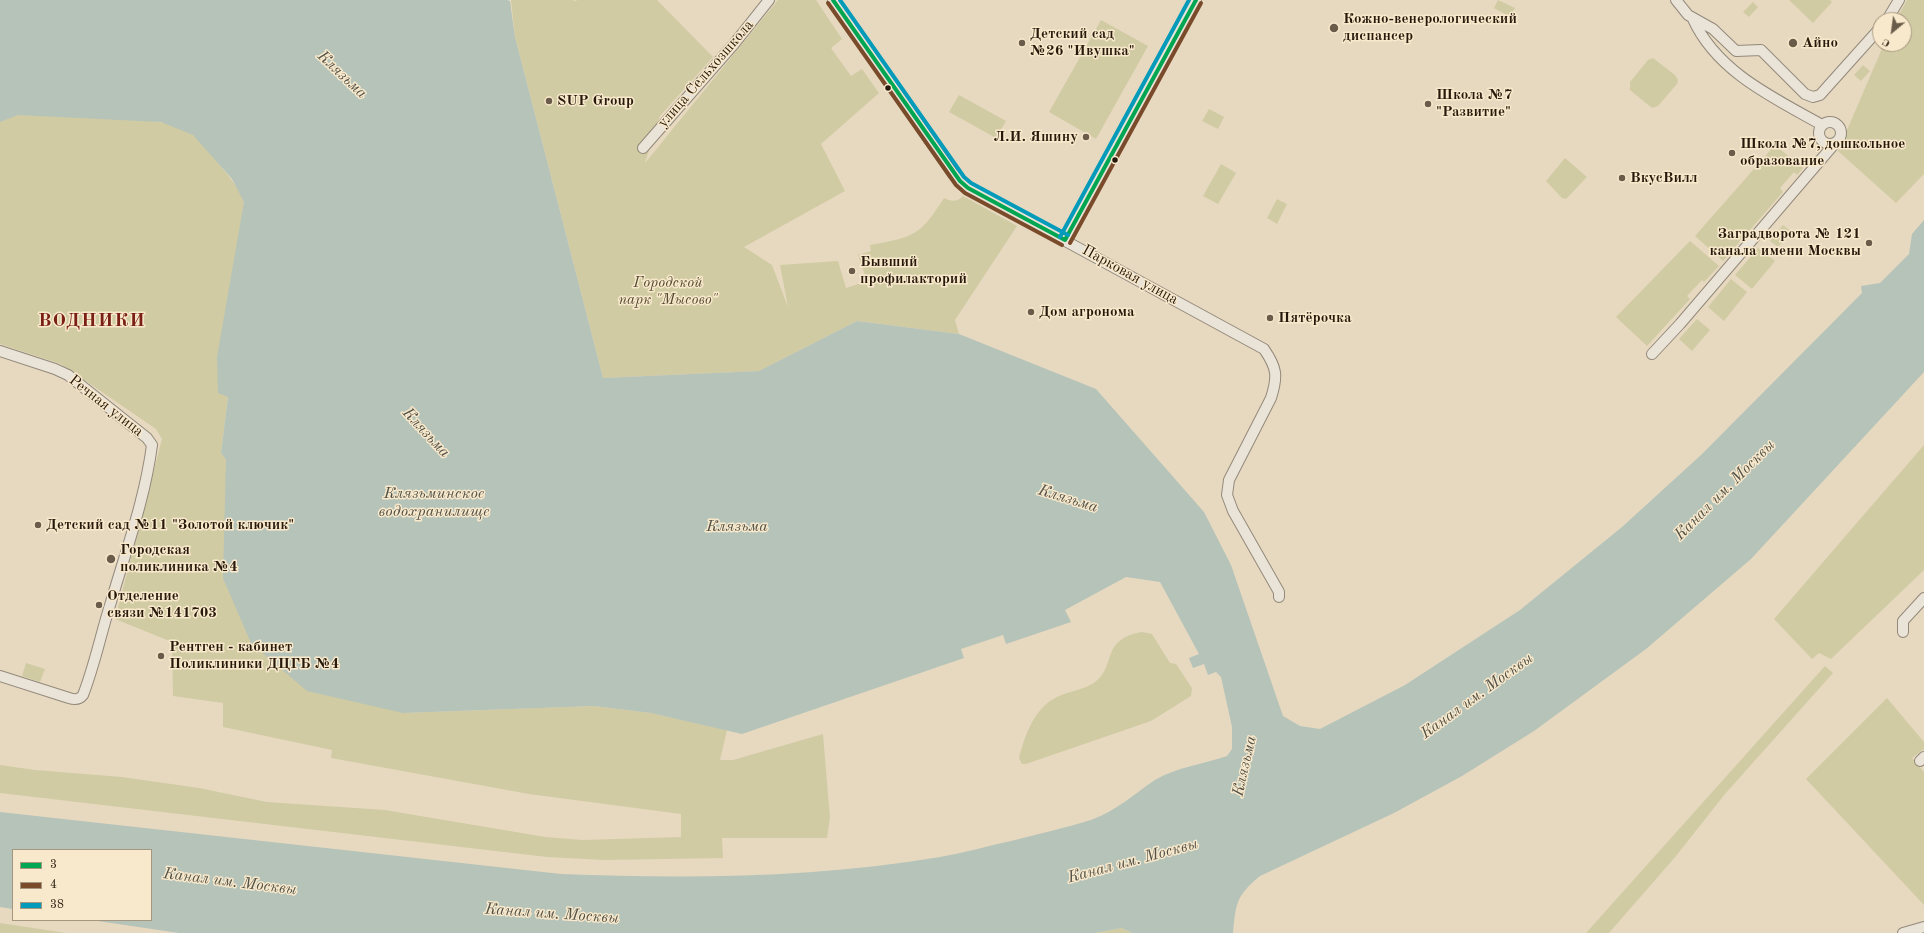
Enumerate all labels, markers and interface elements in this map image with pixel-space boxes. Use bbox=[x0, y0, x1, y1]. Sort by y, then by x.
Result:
place label: Кожно-венерологический диспансер bbox=[1343, 10, 1517, 45]
north arrow bbox=[1872, 12, 1912, 52]
street label: улица Сельхозшкола bbox=[654, 16, 758, 132]
marker: Кожно-венерологический диспансер bbox=[1328, 22, 1340, 34]
place label: Детский сад №26 "Ивушка" bbox=[1030, 25, 1135, 60]
place label: Айно bbox=[1802, 34, 1838, 52]
text: С bbox=[1881, 35, 1892, 49]
marker: Айно bbox=[1787, 37, 1799, 49]
marker: Детский сад №26 "Ивушка" bbox=[1017, 38, 1027, 48]
water label: Клязьма bbox=[313, 47, 371, 103]
unlabelled marker bbox=[883, 83, 893, 93]
place label: Школа №7 "Развитие" bbox=[1436, 86, 1512, 121]
place label: SUP Group bbox=[557, 92, 634, 110]
marker: SUP Group bbox=[544, 96, 554, 106]
marker: Школа №7 "Развитие" bbox=[1423, 99, 1433, 109]
place label: Л.И. Яшину bbox=[993, 128, 1078, 146]
marker: Л.И. Яшину bbox=[1081, 132, 1091, 142]
place label: Школа №7, дошкольное образование bbox=[1740, 135, 1905, 170]
marker: Школа №7, дошкольное образование bbox=[1727, 148, 1737, 158]
unlabelled marker bbox=[1110, 155, 1120, 165]
place label: ВкусВилл bbox=[1630, 169, 1698, 187]
marker: ВкусВилл bbox=[1617, 173, 1627, 183]
place label: Заградворота № 121 канала имени Москвы bbox=[1710, 225, 1861, 260]
marker: Заградворота № 121 канала имени Москвы bbox=[1864, 238, 1874, 248]
street label: Парковая улица bbox=[1079, 241, 1181, 309]
place label: Бывший профилакторий bbox=[860, 253, 967, 288]
marker: Бывший профилакторий bbox=[847, 266, 857, 276]
park label: Городской парк "Мысово" bbox=[618, 274, 718, 309]
place label: Дом агронома bbox=[1039, 303, 1135, 321]
marker: Дом агронома bbox=[1026, 307, 1036, 317]
place label: Пятёрочка bbox=[1278, 309, 1352, 327]
district label: ВОДНИКИ bbox=[38, 310, 146, 332]
marker: Пятёрочка bbox=[1265, 313, 1275, 323]
street label: Речная улица bbox=[65, 371, 147, 441]
water label: Клязьма bbox=[398, 404, 454, 462]
water label: Канал им. Москвы bbox=[1671, 436, 1779, 544]
water label: Клязьма bbox=[1036, 481, 1100, 517]
water label: Клязьминское водохранилище bbox=[379, 484, 489, 522]
place label: Детский сад №11 "Золотой ключик" bbox=[46, 516, 294, 534]
water label: Клязьма bbox=[706, 517, 768, 537]
marker: Детский сад №11 "Золотой ключик" bbox=[33, 520, 43, 530]
place label: Городская поликлиника №4 bbox=[120, 541, 238, 576]
marker: Городская поликлиника №4 bbox=[105, 553, 117, 565]
place label: Отделение связи №141703 bbox=[107, 587, 217, 622]
marker: Отделение связи №141703 bbox=[94, 600, 104, 610]
place label: Рентген - кабинет Поликлиники ДЦГБ №4 bbox=[169, 638, 340, 673]
water label: Канал им. Москвы bbox=[1417, 649, 1537, 743]
marker: Рентген - кабинет Поликлиники ДЦГБ №4 bbox=[156, 651, 166, 661]
water label: Клязьма bbox=[1229, 734, 1261, 798]
water label: Канал им. Москвы bbox=[1066, 834, 1200, 888]
legend bbox=[12, 849, 152, 921]
text: 3 bbox=[50, 859, 57, 871]
water label: Канал им. Москвы bbox=[162, 864, 298, 900]
text: 4 bbox=[50, 879, 57, 891]
text: 38 bbox=[50, 899, 64, 911]
water label: Канал им. Москвы bbox=[484, 900, 620, 928]

